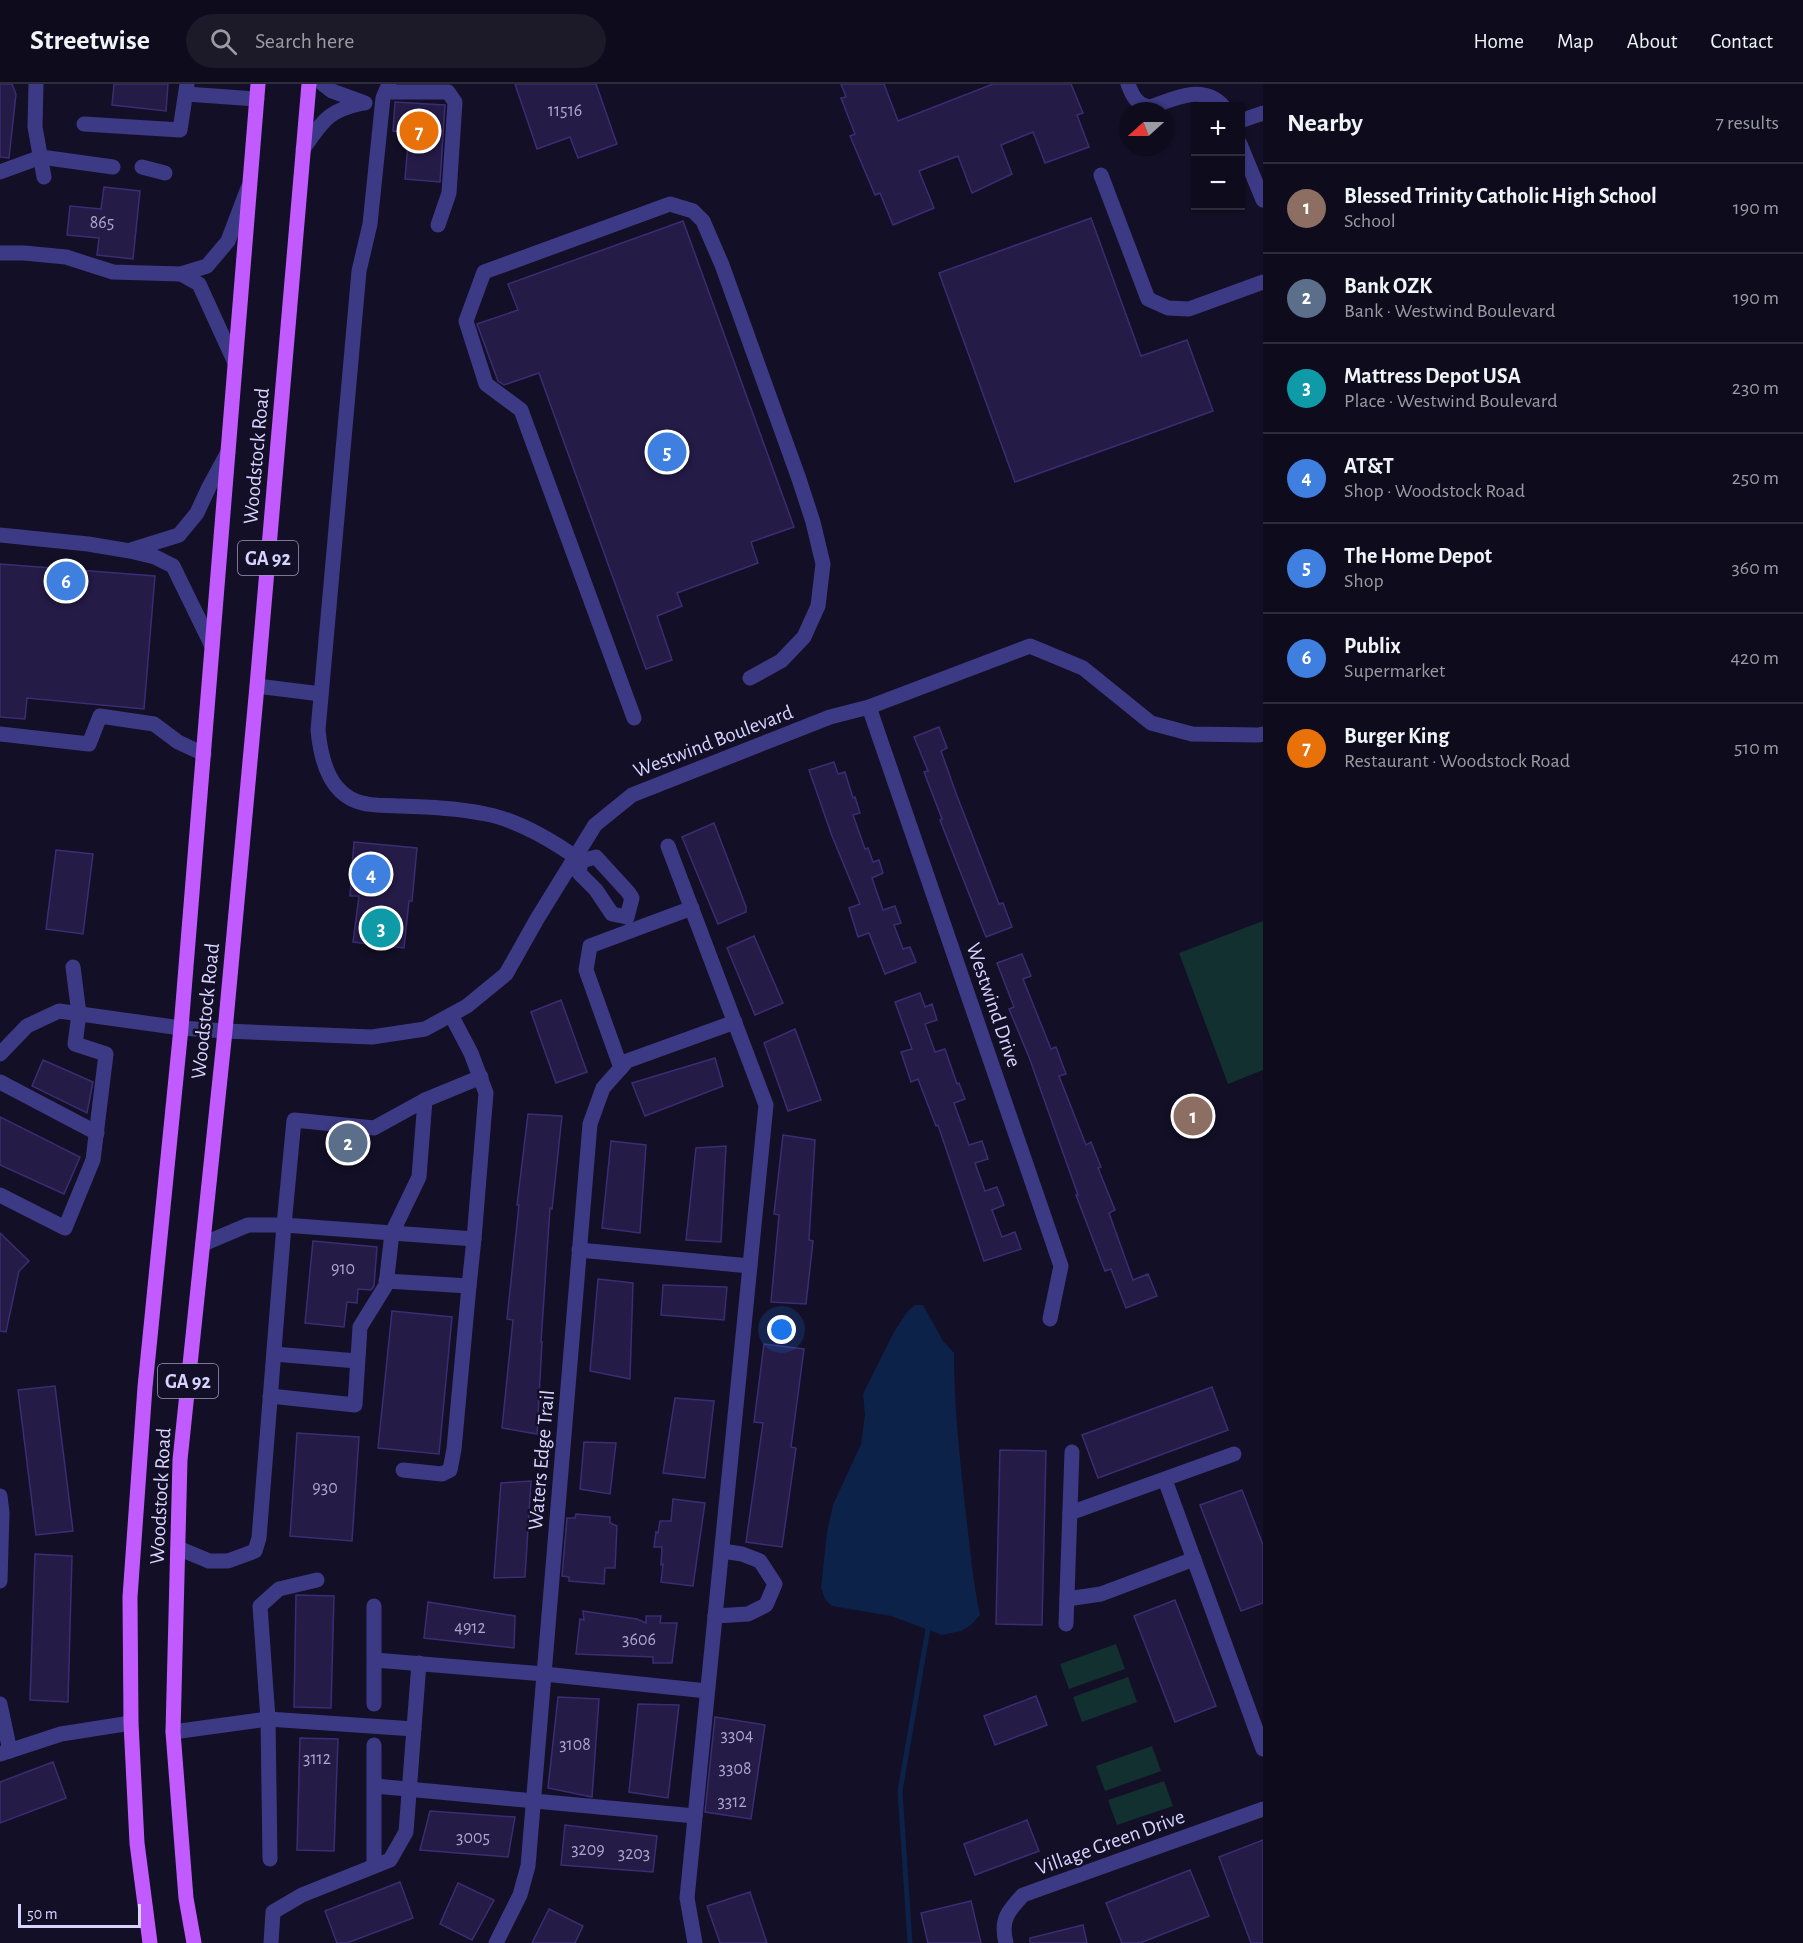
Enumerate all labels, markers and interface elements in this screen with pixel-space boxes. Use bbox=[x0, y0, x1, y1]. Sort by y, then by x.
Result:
search box bbox=[186, 14, 606, 68]
icon: search bbox=[207, 25, 240, 58]
text: Streetwise bbox=[30, 27, 150, 55]
text: Search here bbox=[255, 30, 354, 52]
text: Home bbox=[1473, 31, 1524, 52]
text: Map bbox=[1557, 31, 1594, 52]
text: About bbox=[1627, 31, 1677, 52]
text: Contact bbox=[1710, 31, 1773, 52]
house number: 11516 bbox=[548, 102, 582, 120]
north arrow bbox=[1119, 102, 1173, 156]
map controls bbox=[1191, 102, 1245, 210]
button: + bbox=[1191, 102, 1245, 156]
pin: 7 bbox=[400, 108, 438, 154]
text: Nearby bbox=[1287, 110, 1363, 136]
text: 7 results bbox=[1715, 113, 1779, 133]
button: − bbox=[1191, 156, 1245, 210]
text: Blessed Trinity Catholic High School bbox=[1344, 185, 1657, 207]
text: 1 bbox=[1303, 198, 1310, 218]
text: 190 m bbox=[1733, 198, 1779, 218]
text: School bbox=[1344, 211, 1396, 231]
house number: 865 bbox=[90, 214, 114, 232]
text: Bank OZK bbox=[1344, 275, 1432, 297]
text: 2 bbox=[1302, 288, 1311, 308]
text: 190 m bbox=[1733, 288, 1779, 308]
text: Bank · Westwind Boulevard bbox=[1344, 301, 1555, 321]
text: Mattress Depot USA bbox=[1344, 365, 1521, 387]
text: 3 bbox=[1302, 378, 1311, 398]
text: 230 m bbox=[1732, 378, 1779, 398]
street label: Woodstock Road bbox=[240, 387, 273, 525]
text: Place · Westwind Boulevard bbox=[1344, 391, 1558, 411]
pin: 5 bbox=[648, 430, 686, 475]
text: AT&T bbox=[1344, 455, 1394, 477]
text: 4 bbox=[1301, 468, 1312, 488]
text: 250 m bbox=[1732, 468, 1779, 488]
text: Shop · Woodstock Road bbox=[1344, 481, 1525, 501]
road number: GA 92 bbox=[238, 541, 298, 575]
text: The Home Depot bbox=[1344, 545, 1492, 567]
pin: 6 bbox=[46, 558, 86, 604]
text: 5 bbox=[1302, 558, 1311, 578]
text: 360 m bbox=[1732, 558, 1779, 578]
text: Shop bbox=[1344, 571, 1384, 591]
text: Publix bbox=[1344, 635, 1401, 657]
text: 6 bbox=[1302, 648, 1311, 668]
text: 420 m bbox=[1730, 648, 1779, 668]
text: Supermarket bbox=[1344, 661, 1445, 681]
street label: Westwind Boulevard bbox=[631, 701, 796, 782]
text: Burger King bbox=[1344, 725, 1449, 747]
text: 7 bbox=[1302, 738, 1311, 758]
text: 510 m bbox=[1734, 738, 1779, 758]
text: Restaurant · Woodstock Road bbox=[1344, 751, 1570, 771]
pin: 4 bbox=[352, 852, 391, 896]
pin: 3 bbox=[362, 906, 400, 950]
street label: Westwind Drive bbox=[962, 940, 1025, 1070]
street label: Woodstock Road bbox=[188, 942, 223, 1080]
pin: 1 bbox=[1174, 1094, 1212, 1138]
pin: 2 bbox=[328, 1120, 368, 1166]
house number: 910 bbox=[331, 1260, 355, 1278]
your location bbox=[767, 1315, 796, 1344]
road number: GA 92 bbox=[158, 1364, 218, 1398]
street label: Waters Edge Trail bbox=[525, 1389, 558, 1531]
street label: Woodstock Road bbox=[146, 1427, 175, 1565]
house number: 930 bbox=[312, 1479, 338, 1497]
house number: 4912 bbox=[454, 1619, 486, 1637]
house number: 3606 bbox=[622, 1631, 656, 1649]
house number: 3304 bbox=[721, 1727, 754, 1745]
house number: 3108 bbox=[559, 1736, 591, 1754]
house number: 3112 bbox=[303, 1750, 331, 1768]
house number: 3308 bbox=[719, 1760, 751, 1778]
house number: 3312 bbox=[717, 1793, 747, 1811]
street label: Village Green Drive bbox=[1033, 1806, 1187, 1879]
house number: 3005 bbox=[456, 1829, 490, 1847]
house number: 3209 bbox=[571, 1841, 605, 1859]
house number: 3203 bbox=[618, 1845, 650, 1863]
scale bar bbox=[18, 1901, 141, 1928]
text: 50 m bbox=[27, 1906, 58, 1922]

